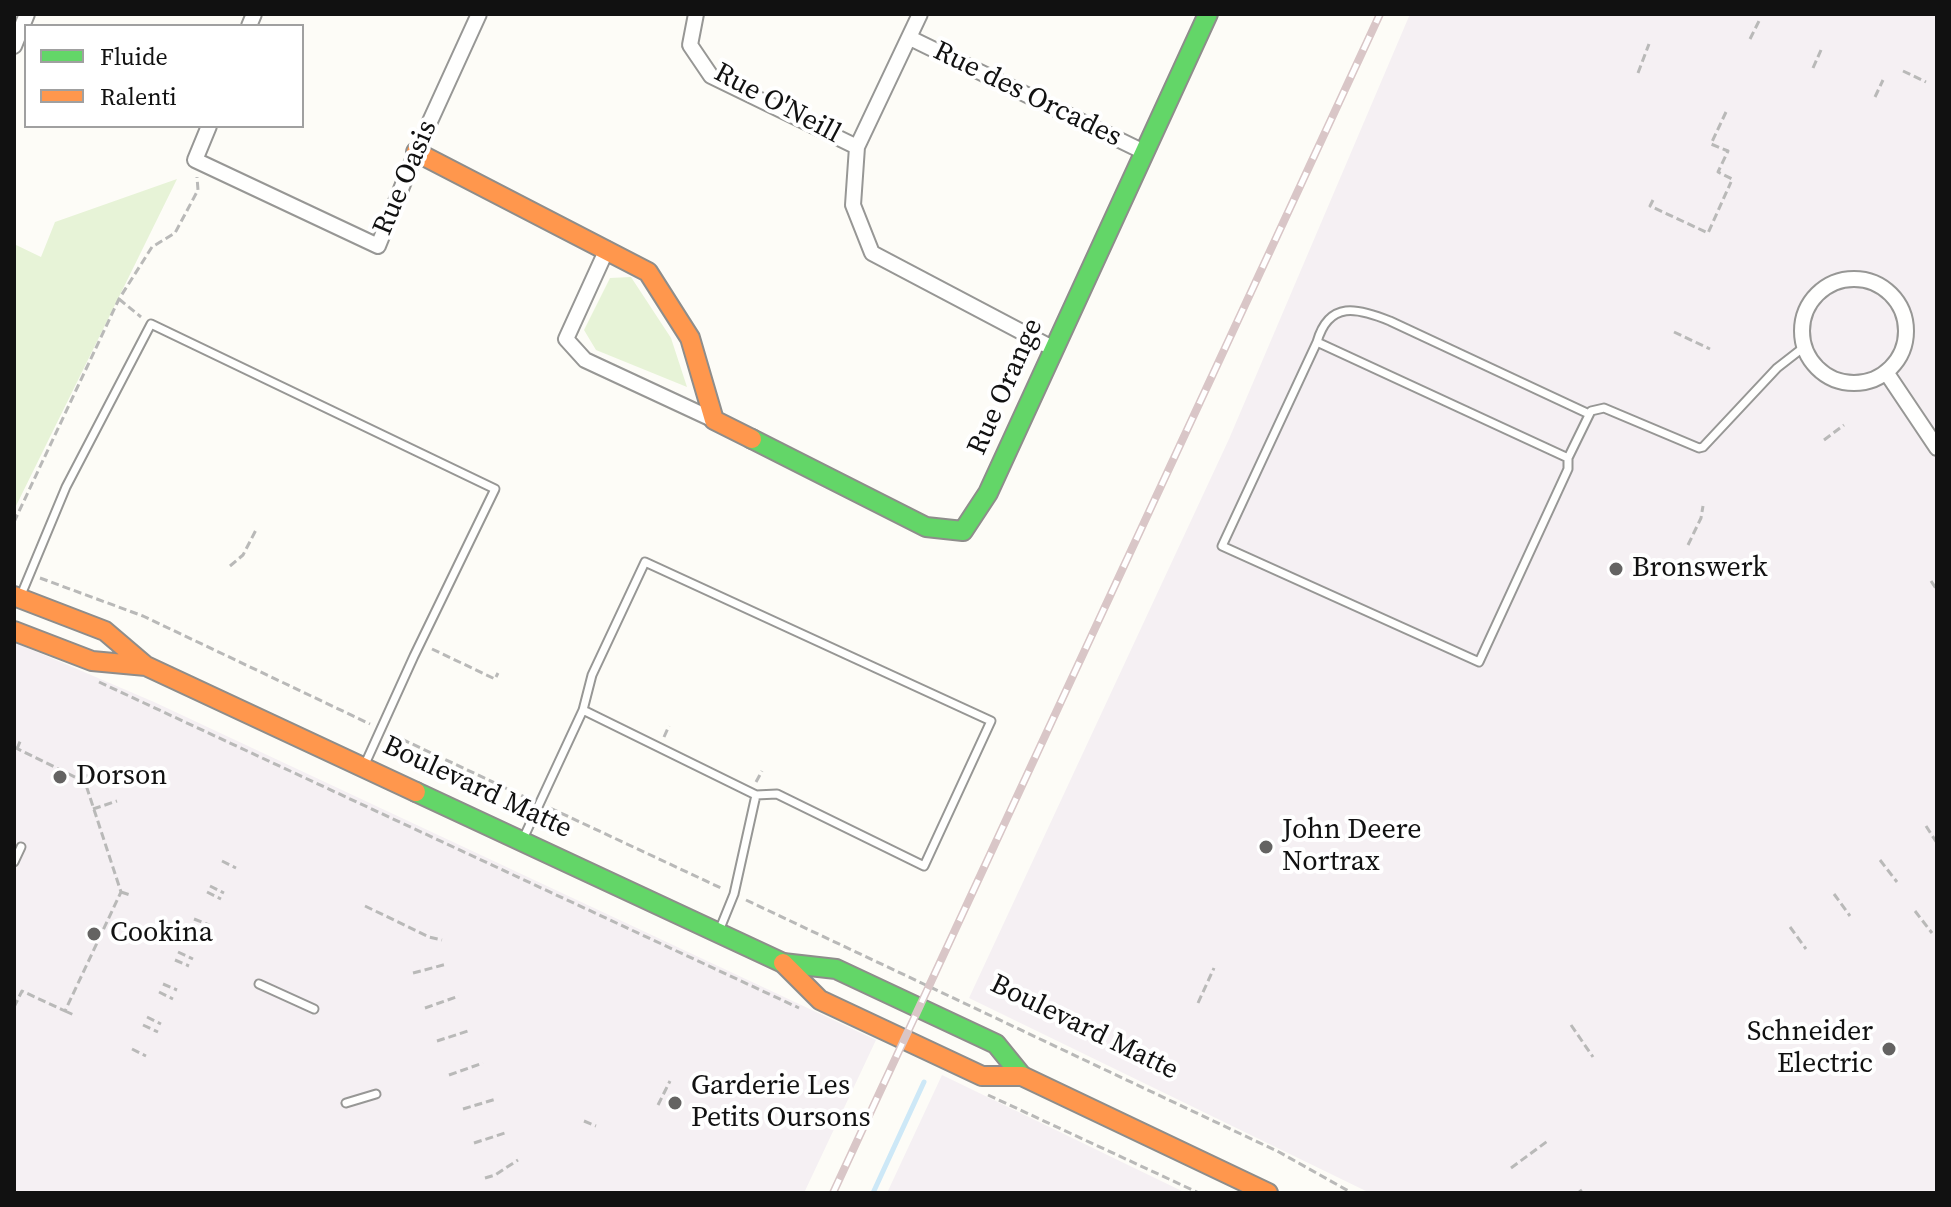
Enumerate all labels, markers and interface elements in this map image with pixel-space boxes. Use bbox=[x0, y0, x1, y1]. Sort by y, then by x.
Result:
legend bbox=[24, 24, 304, 128]
street label: Rue des Orcades bbox=[927, 35, 1127, 155]
text: Fluide bbox=[100, 40, 168, 73]
street label: Rue O'Neill bbox=[708, 57, 846, 151]
text: Ralenti bbox=[100, 80, 177, 113]
street label: Rue Oasis bbox=[367, 116, 445, 240]
street label: Rue Orange bbox=[961, 314, 1051, 460]
place label: Bronswerk bbox=[1632, 552, 1768, 586]
marker: Bronswerk bbox=[1607, 560, 1625, 578]
street label: Boulevard Matte bbox=[377, 729, 577, 847]
place label: Dorson bbox=[76, 760, 167, 794]
marker: Dorson bbox=[51, 768, 69, 786]
place label: John Deere Nortrax bbox=[1282, 814, 1422, 880]
marker: John Deere Nortrax bbox=[1257, 838, 1275, 856]
place label: Cookina bbox=[110, 917, 213, 951]
marker: Cookina bbox=[85, 925, 103, 943]
street label: Boulevard Matte bbox=[985, 968, 1183, 1088]
place label: Schneider Electric bbox=[1747, 1016, 1873, 1082]
marker: Schneider Electric bbox=[1880, 1040, 1898, 1058]
place label: Garderie Les Petits Oursons bbox=[691, 1070, 871, 1136]
marker: Garderie Les Petits Oursons bbox=[666, 1094, 684, 1112]

